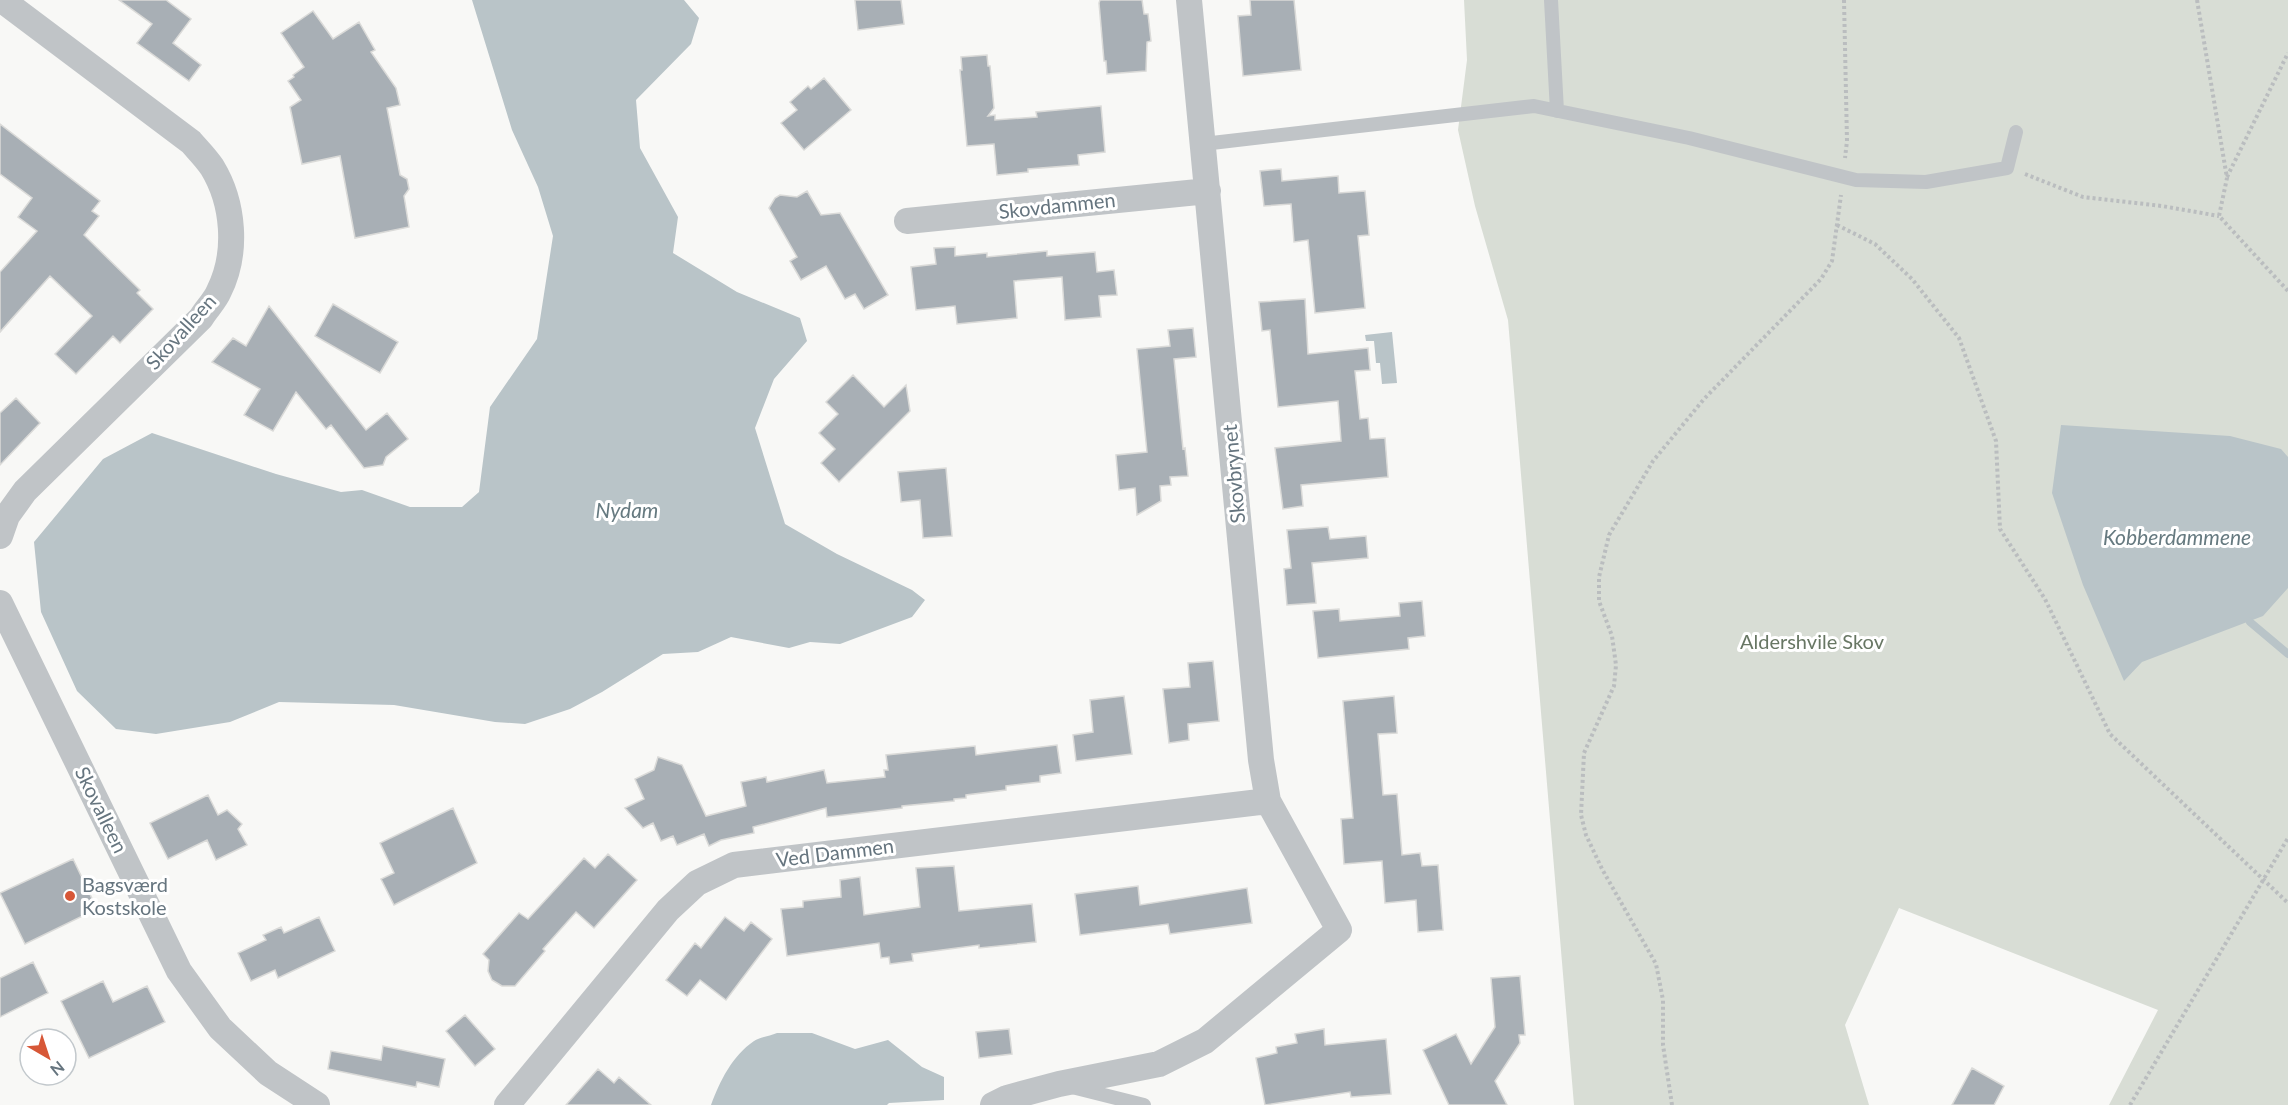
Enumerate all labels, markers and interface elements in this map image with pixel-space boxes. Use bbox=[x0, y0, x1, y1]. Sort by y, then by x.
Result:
street label: Skovdammen bbox=[997, 187, 1116, 223]
street label: Skovalleen bbox=[140, 289, 220, 374]
street label: Skovbrynet bbox=[1217, 424, 1249, 525]
water label: Nydam bbox=[596, 497, 658, 522]
water label: Kobberdammene bbox=[2103, 524, 2251, 549]
park label: Aldershvile Skov bbox=[1740, 629, 1885, 653]
street label: Skovalleen bbox=[71, 762, 133, 857]
street label: Ved Dammen bbox=[775, 833, 895, 871]
place label: Bagsværd Kostskole bbox=[82, 872, 168, 919]
marker: Bagsværd Kostskole bbox=[63, 889, 77, 903]
north arrow bbox=[18, 1027, 78, 1087]
text: N bbox=[47, 1058, 69, 1080]

